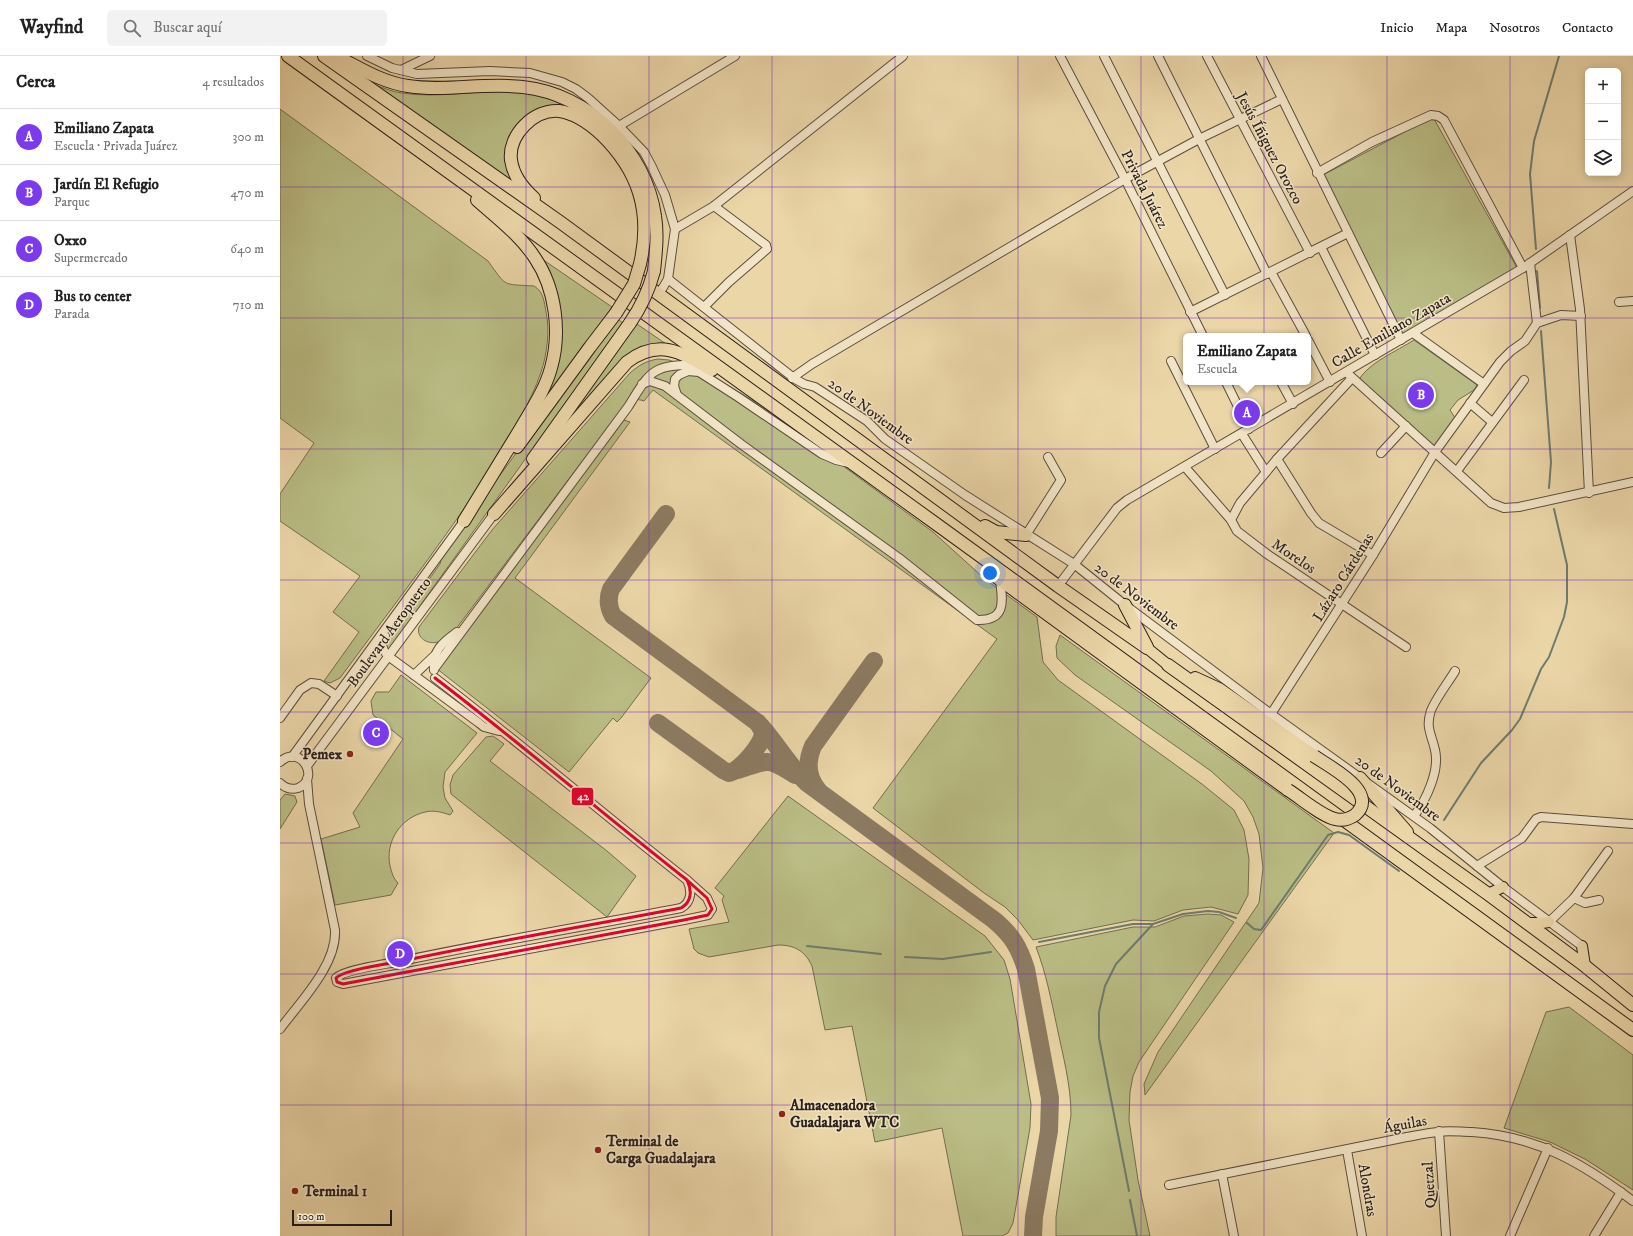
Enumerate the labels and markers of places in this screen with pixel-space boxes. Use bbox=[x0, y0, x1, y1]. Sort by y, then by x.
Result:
pin: B bbox=[1408, 380, 1434, 410]
pin: A bbox=[1234, 398, 1260, 428]
pin: C bbox=[363, 718, 389, 748]
place label: Pemex bbox=[302, 745, 343, 764]
marker: Pemex bbox=[345, 749, 355, 759]
pin: D bbox=[387, 939, 413, 969]
place label: Almacenadora Guadalajara WTC bbox=[789, 1096, 899, 1132]
marker: Almacenadora Guadalajara WTC bbox=[777, 1109, 787, 1119]
place label: Terminal de Carga Guadalajara bbox=[605, 1132, 716, 1168]
marker: Terminal de Carga Guadalajara bbox=[593, 1145, 603, 1155]
place label: Terminal 1 bbox=[302, 1182, 368, 1201]
marker: Terminal 1 bbox=[290, 1186, 300, 1196]

